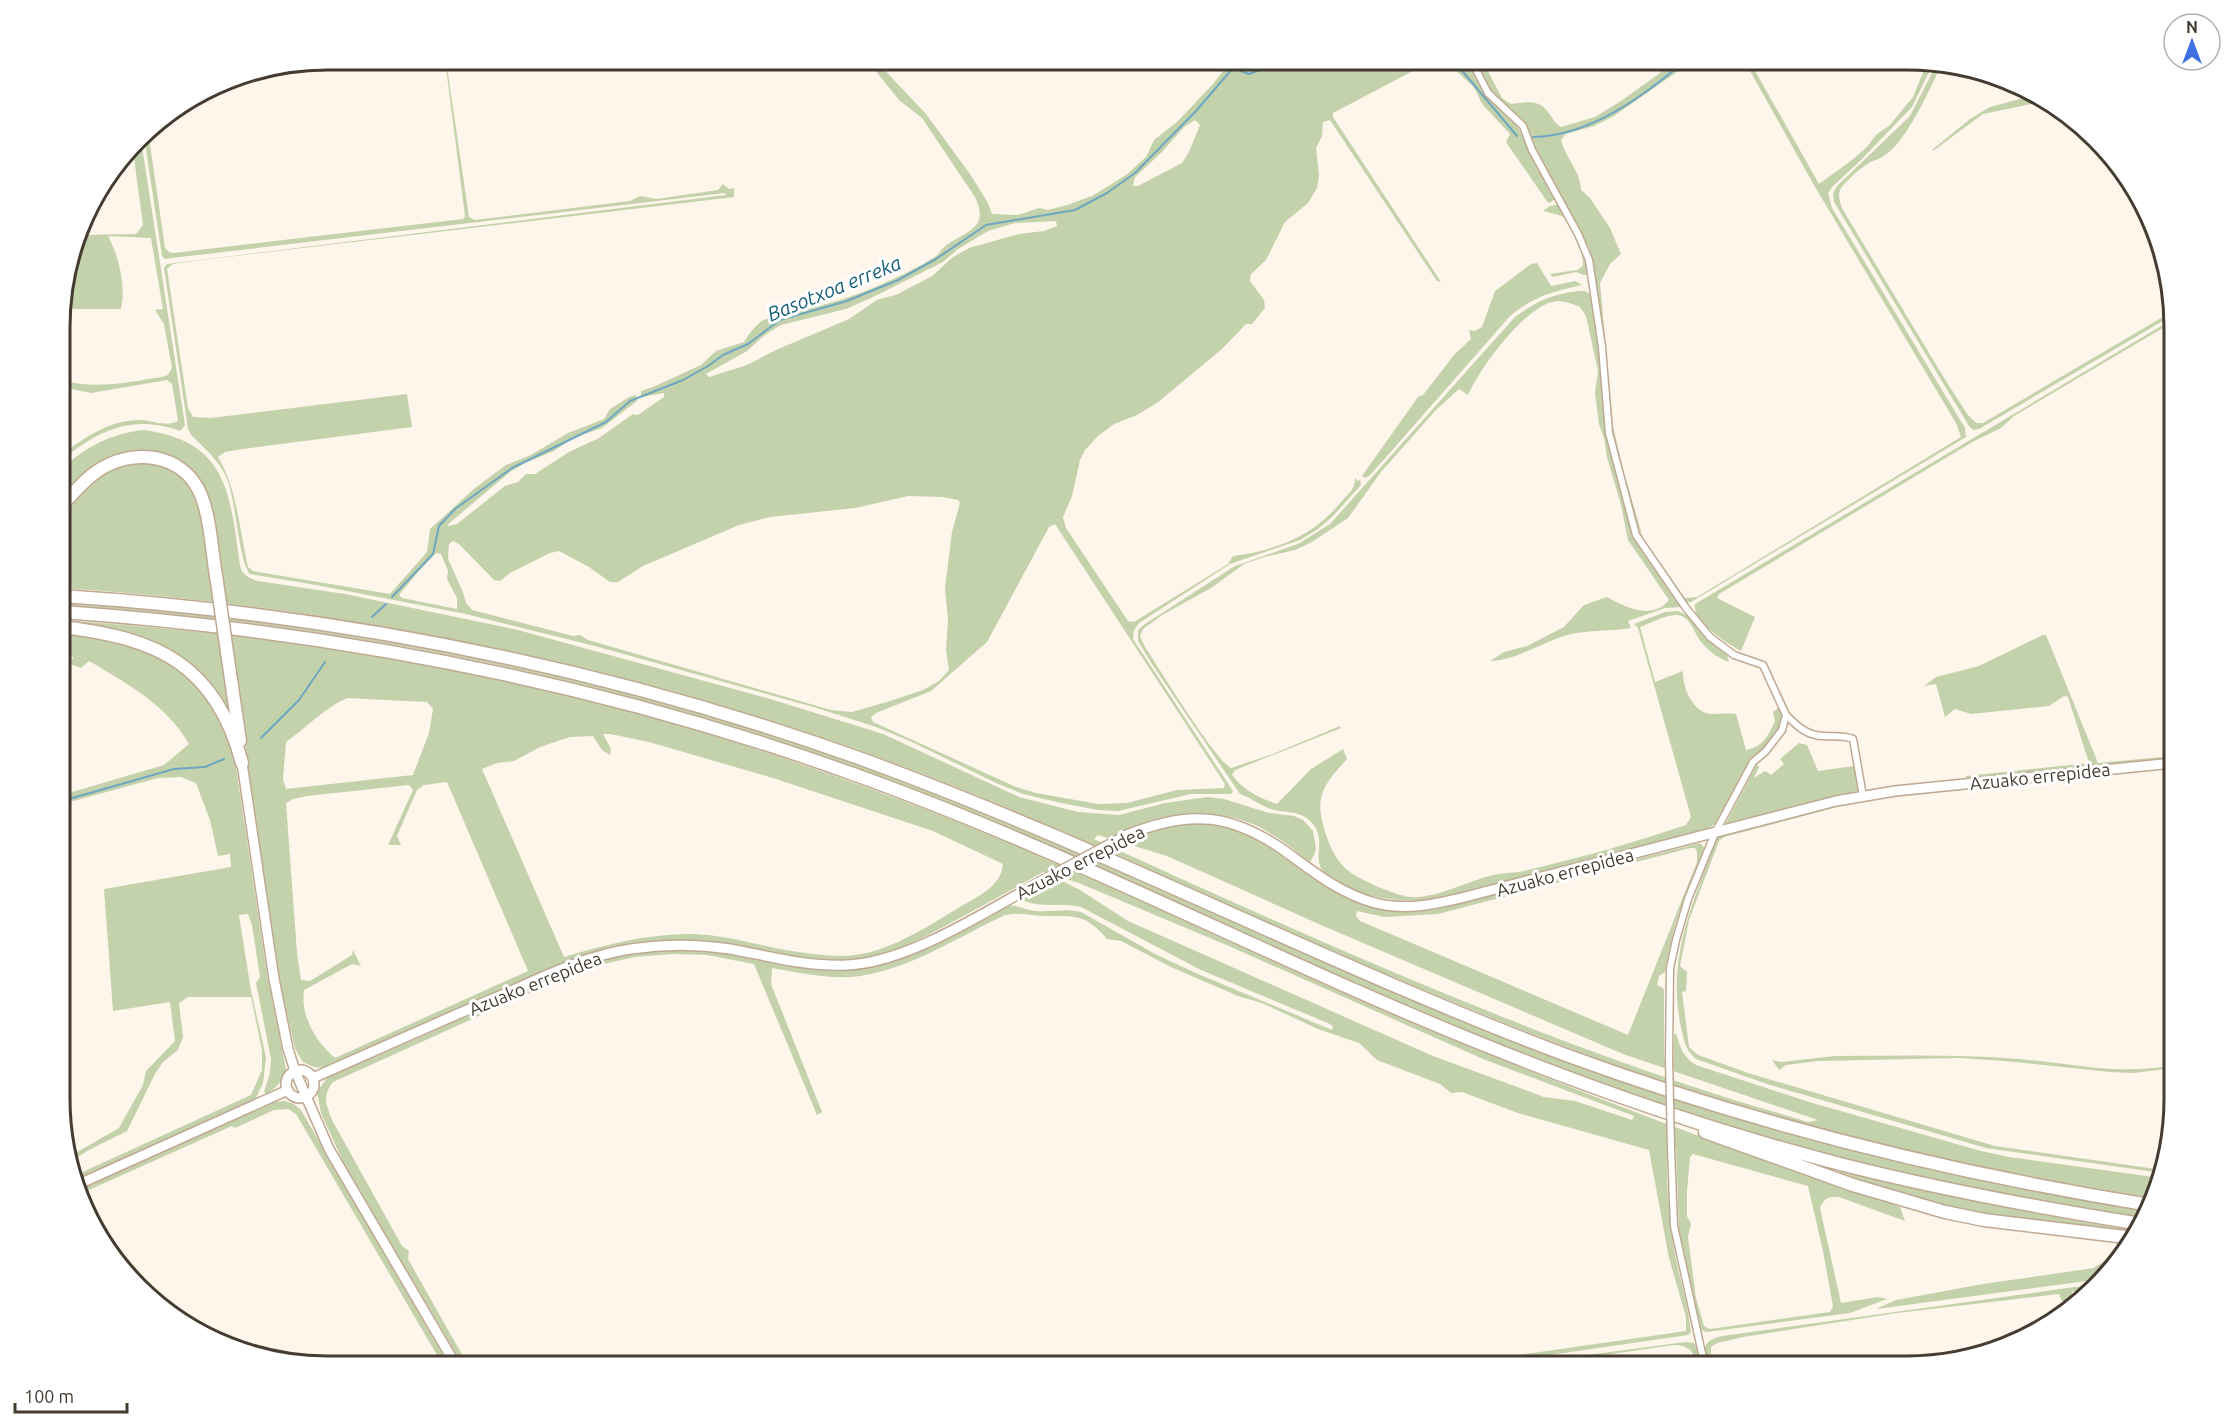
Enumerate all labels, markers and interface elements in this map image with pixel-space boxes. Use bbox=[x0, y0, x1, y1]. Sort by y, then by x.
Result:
north arrow bbox=[2162, 12, 2222, 72]
text: N bbox=[2186, 18, 2198, 36]
water label: Basotxoa erreka bbox=[764, 251, 905, 325]
street label: Azuako errepidea bbox=[1969, 759, 2111, 793]
street label: Azuako errepidea bbox=[1013, 821, 1147, 903]
street label: Azuako errepidea bbox=[1494, 844, 1636, 900]
street label: Azuako errepidea bbox=[466, 947, 604, 1019]
scale bar bbox=[15, 1376, 128, 1414]
text: 100 m bbox=[24, 1386, 74, 1406]

